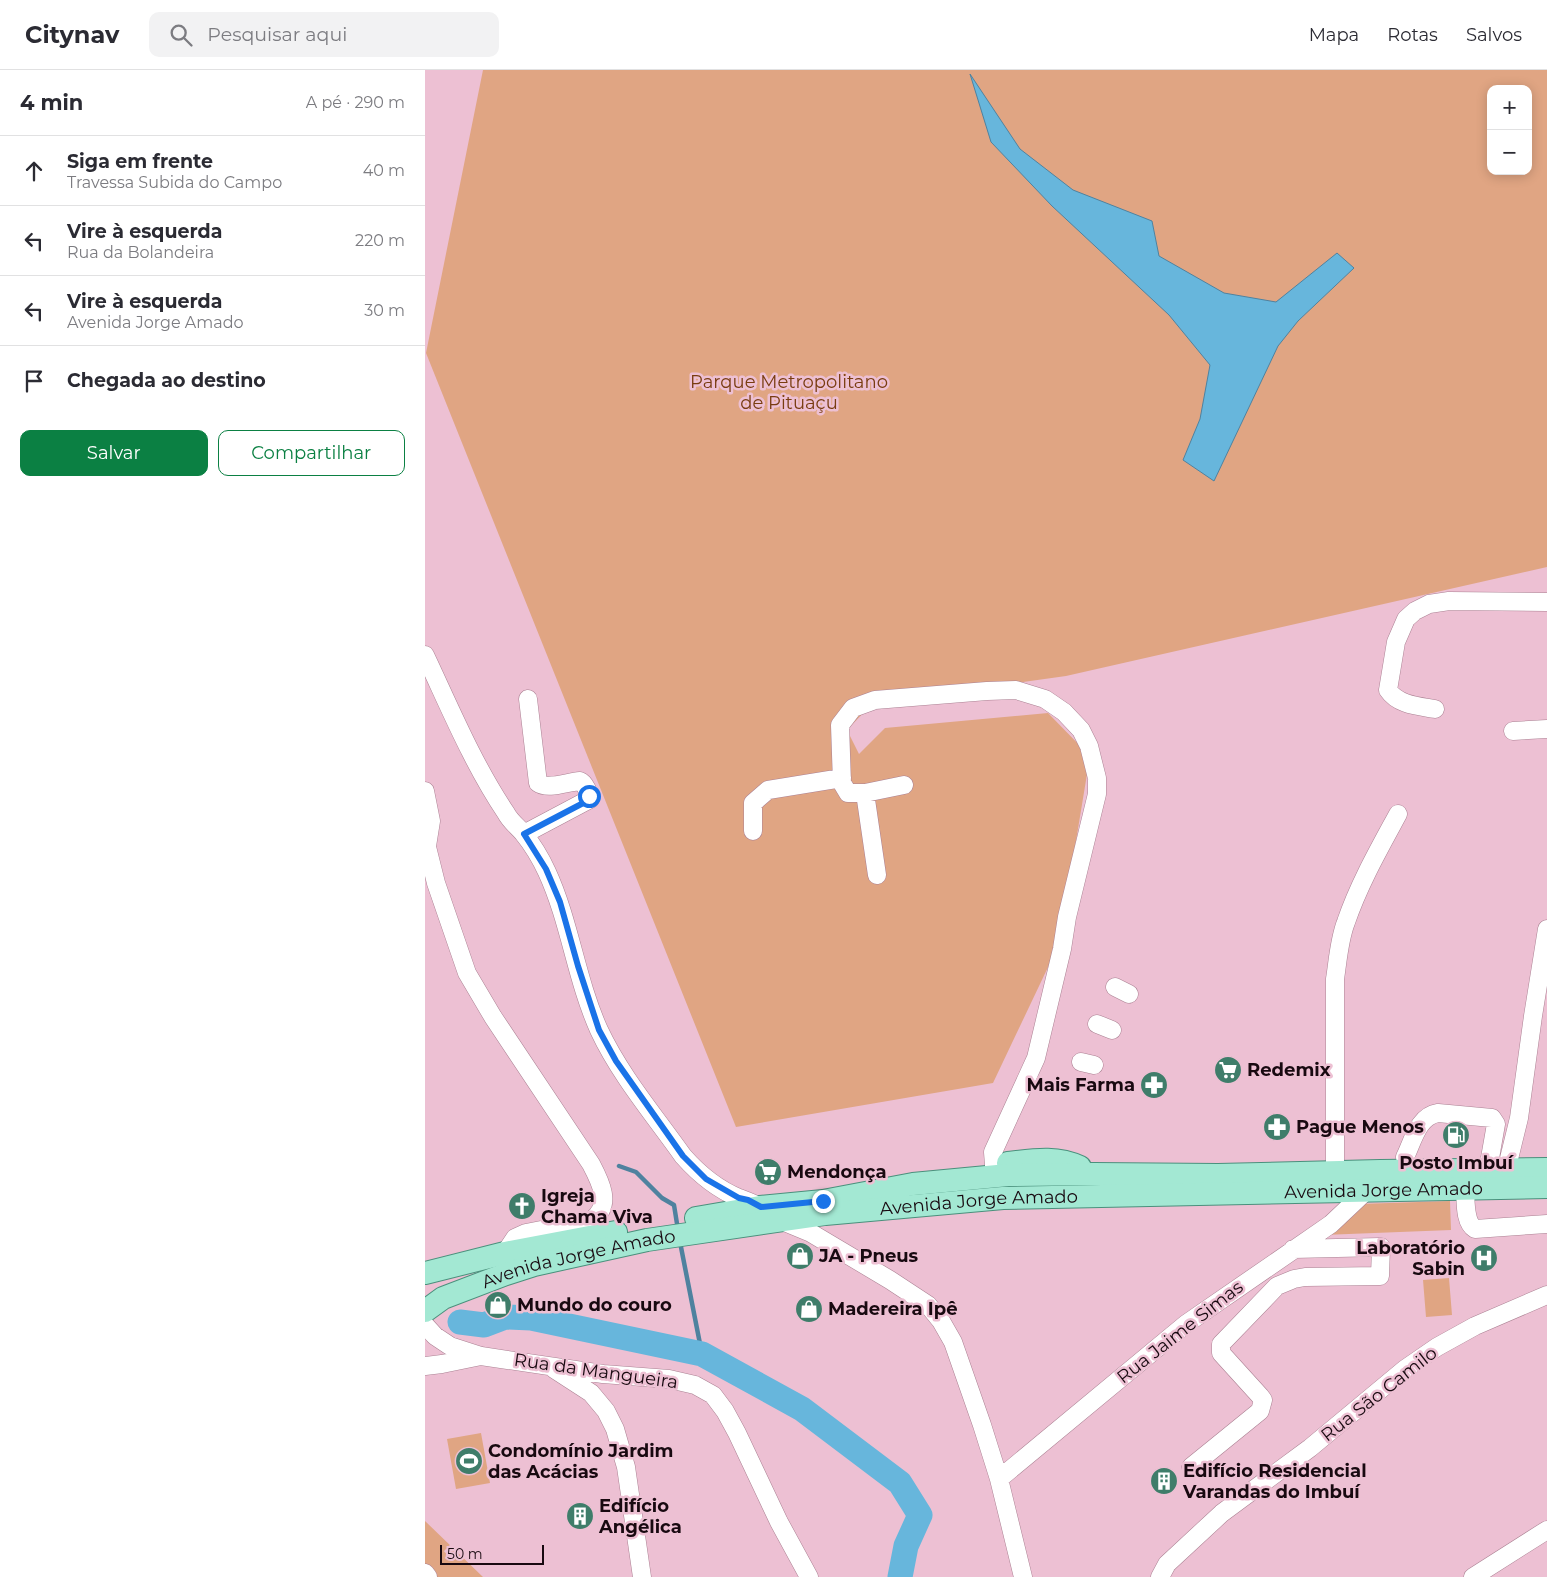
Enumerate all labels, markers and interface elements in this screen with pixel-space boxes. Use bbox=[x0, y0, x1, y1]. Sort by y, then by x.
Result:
search box bbox=[149, 12, 499, 57]
text: Citynav bbox=[25, 20, 119, 49]
icon: search bbox=[167, 21, 195, 49]
text: Pesquisar aqui bbox=[207, 23, 347, 46]
text: Mapa bbox=[1309, 24, 1359, 46]
text: Rotas bbox=[1387, 24, 1438, 46]
text: Salvos bbox=[1466, 24, 1522, 46]
map controls bbox=[1487, 85, 1532, 175]
button: + bbox=[1487, 85, 1532, 130]
text: 4 min bbox=[20, 90, 83, 115]
text: A pé · 290 m bbox=[306, 93, 405, 112]
button: − bbox=[1487, 130, 1532, 175]
text: Siga em frente bbox=[67, 150, 213, 173]
icon: ahead bbox=[20, 157, 48, 185]
text: 40 m bbox=[363, 161, 405, 180]
text: Travessa Subida do Campo bbox=[67, 173, 282, 192]
text: Vire à esquerda bbox=[67, 220, 222, 243]
icon: left bbox=[20, 227, 48, 255]
text: 220 m bbox=[355, 231, 405, 250]
text: Rua da Bolandeira bbox=[67, 243, 214, 262]
text: Vire à esquerda bbox=[67, 290, 222, 313]
icon: left bbox=[20, 297, 48, 325]
text: 30 m bbox=[364, 301, 405, 320]
text: Avenida Jorge Amado bbox=[67, 313, 244, 332]
icon: arrive bbox=[20, 367, 48, 395]
text: Chegada ao destino bbox=[67, 369, 266, 392]
park label: Parque Metropolitano de Pituaçu bbox=[690, 371, 888, 414]
button: Salvar bbox=[20, 430, 208, 476]
button: Compartilhar bbox=[218, 430, 405, 476]
route start bbox=[578, 785, 601, 808]
supermarket icon: Redemix bbox=[1213, 1055, 1243, 1085]
place label: Redemix bbox=[1247, 1059, 1331, 1081]
pharmacy icon: Mais Farma bbox=[1139, 1070, 1169, 1100]
place label: Mais Farma bbox=[1027, 1074, 1135, 1096]
pharmacy icon: Pague Menos bbox=[1262, 1112, 1292, 1142]
place label: Pague Menos bbox=[1296, 1116, 1424, 1138]
fuel station icon: Posto Imbuí bbox=[1441, 1120, 1471, 1150]
place label: Posto Imbuí bbox=[1399, 1152, 1514, 1174]
supermarket icon: Mendonça bbox=[753, 1157, 783, 1187]
place label: Mendonça bbox=[787, 1161, 887, 1183]
street label: Avenida Jorge Amado bbox=[1284, 1177, 1483, 1203]
place label: Igreja Chama Viva bbox=[541, 1185, 653, 1228]
street label: Avenida Jorge Amado bbox=[879, 1185, 1078, 1220]
route end bbox=[812, 1190, 835, 1213]
church icon: Igreja Chama Viva bbox=[507, 1191, 537, 1221]
street label: Avenida Jorge Amado bbox=[479, 1225, 677, 1293]
place label: Laboratório Sabin bbox=[1356, 1237, 1465, 1280]
shop icon: JA - Pneus bbox=[785, 1241, 815, 1271]
hospital icon: Laboratório Sabin bbox=[1469, 1243, 1499, 1273]
place label: JA - Pneus bbox=[818, 1245, 919, 1267]
street label: Rua Jaime Simas bbox=[1113, 1276, 1248, 1388]
shop icon: Mundo do couro bbox=[483, 1290, 513, 1320]
place label: Mundo do couro bbox=[517, 1294, 672, 1316]
shop icon: Madereira Ipê bbox=[794, 1294, 824, 1324]
place label: Madereira Ipê bbox=[828, 1298, 958, 1320]
street label: Rua São Camilo bbox=[1316, 1342, 1442, 1446]
street label: Rua da Mangueira bbox=[513, 1349, 679, 1393]
place label: Condomínio Jardim das Acácias bbox=[488, 1440, 673, 1483]
sports icon: Condomínio Jardim das Acácias bbox=[454, 1446, 484, 1476]
place label: Edifício Residencial Varandas do Imbuí bbox=[1182, 1460, 1367, 1503]
building icon: Edifício Residencial Varandas do Imbuí bbox=[1149, 1466, 1179, 1496]
place label: Edifício Angélica bbox=[598, 1495, 682, 1538]
building icon: Edifício Angélica bbox=[565, 1501, 595, 1531]
scale bar bbox=[440, 1542, 544, 1565]
text: 50 m bbox=[447, 1545, 483, 1563]

